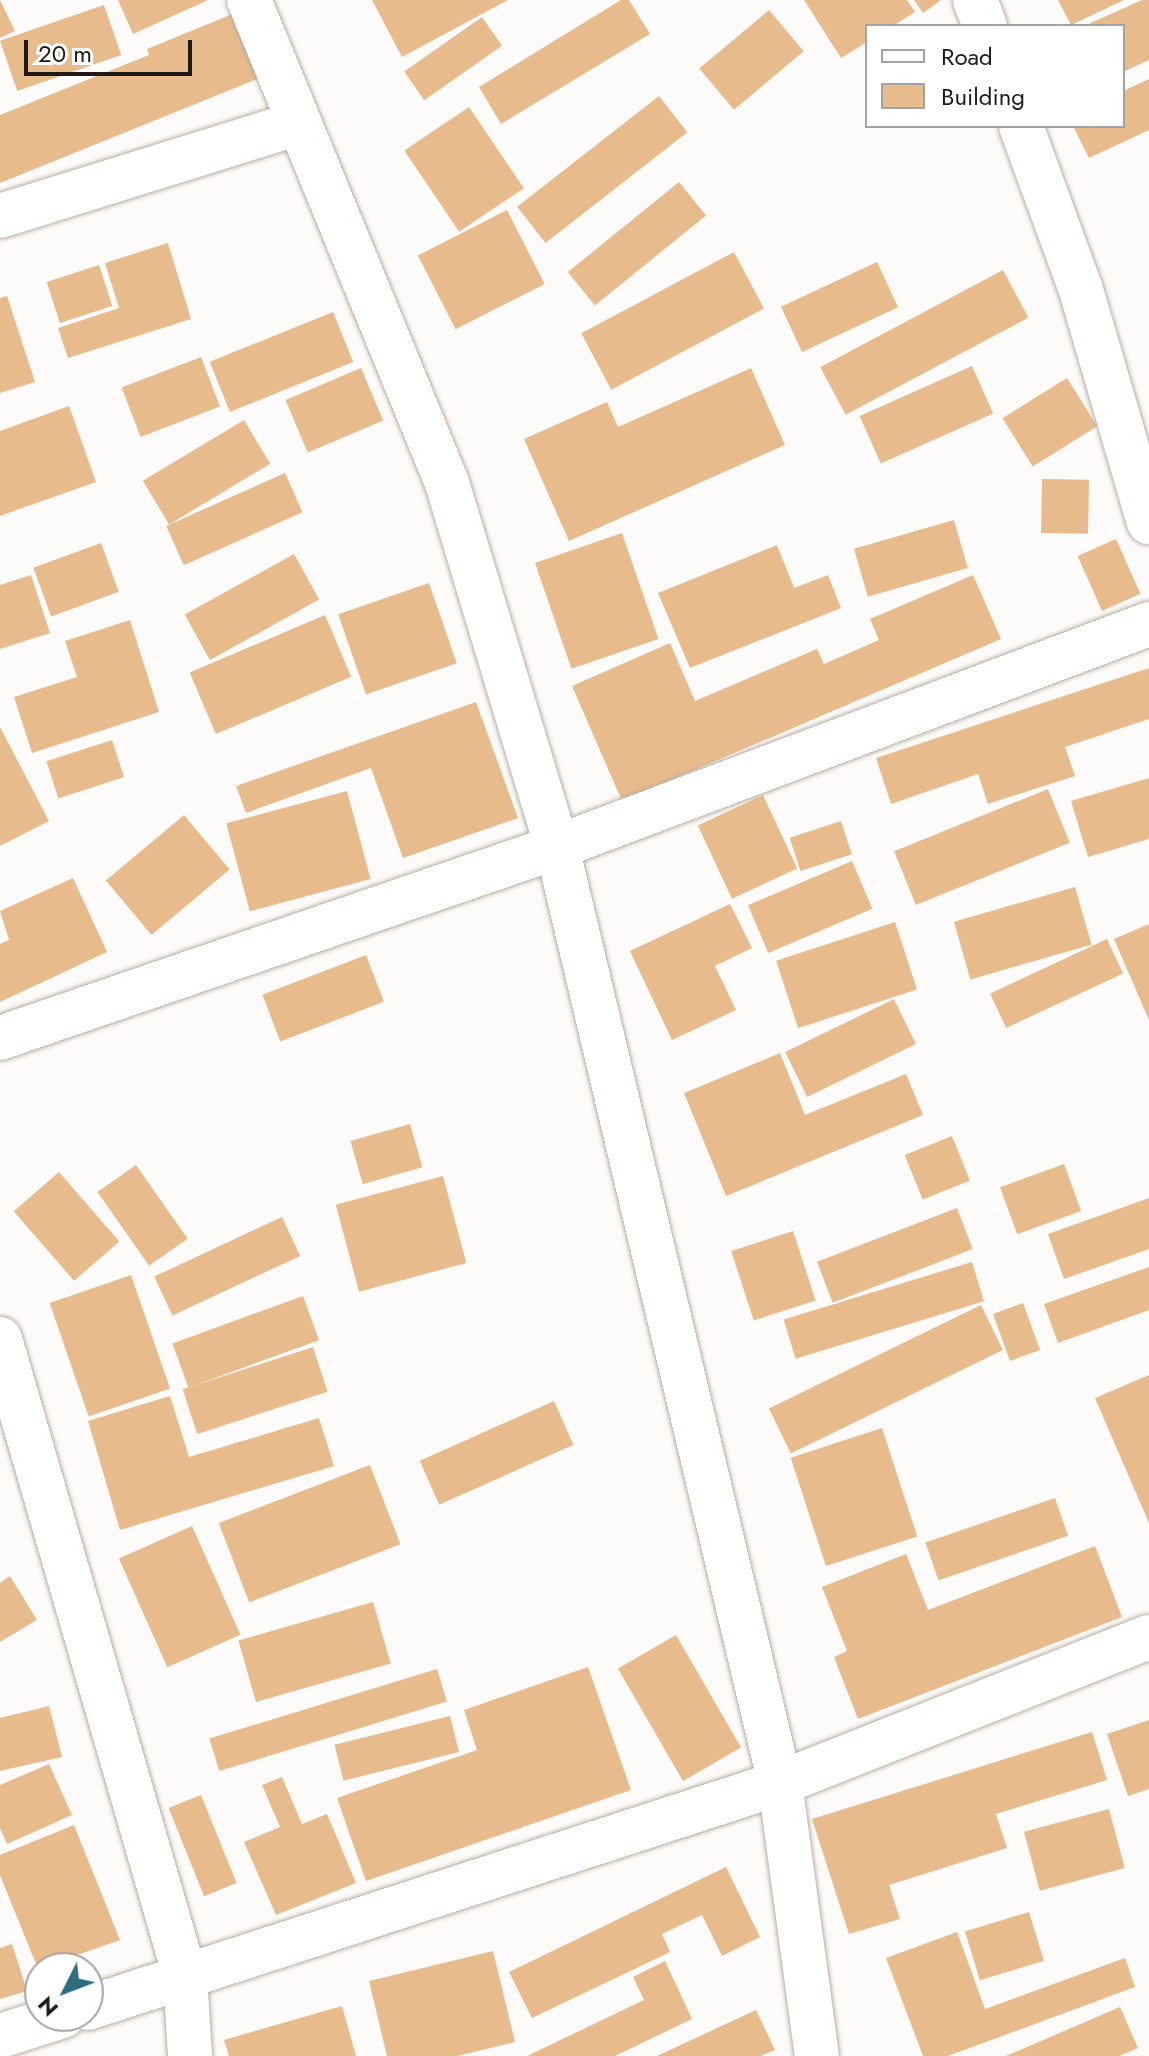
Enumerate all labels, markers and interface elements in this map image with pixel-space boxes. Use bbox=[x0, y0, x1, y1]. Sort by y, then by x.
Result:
scale bar bbox=[28, 24, 196, 74]
legend bbox=[865, 24, 1125, 128]
text: 20 m bbox=[38, 36, 92, 71]
text: Road bbox=[941, 39, 993, 74]
text: Building bbox=[941, 79, 1025, 114]
north arrow bbox=[24, 1952, 104, 2032]
text: N bbox=[30, 1990, 65, 2024]

